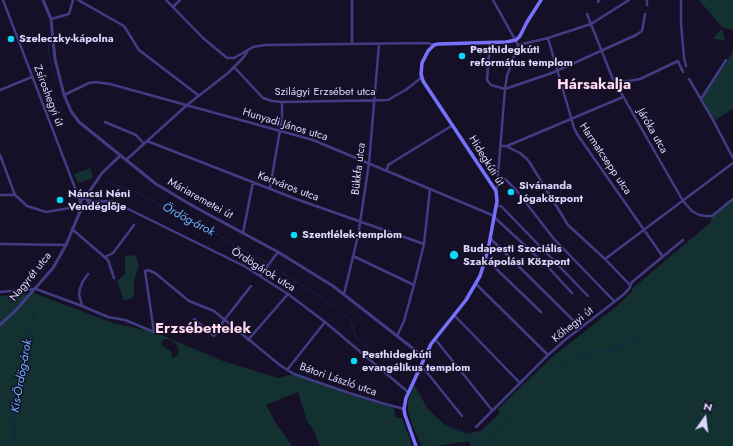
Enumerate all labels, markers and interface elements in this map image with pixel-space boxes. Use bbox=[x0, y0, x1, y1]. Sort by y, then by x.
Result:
place label: Szeleczky-kápolna bbox=[19, 32, 114, 46]
marker: Szeleczky-kápolna bbox=[6, 34, 16, 44]
place label: Pesthidegkúti református templom bbox=[470, 43, 573, 69]
marker: Pesthidegkúti református templom bbox=[457, 51, 467, 61]
street label: Zsíroshegyi út bbox=[30, 64, 66, 128]
district label: Hársakalja bbox=[557, 76, 631, 94]
street label: Szilágyi Erzsébet utca bbox=[274, 85, 376, 99]
street label: Hunyadi János utca bbox=[241, 106, 329, 144]
street label: Járóka utca bbox=[634, 106, 670, 156]
street label: Harmatcsepp utca bbox=[576, 121, 634, 197]
street label: Hidegkúti út bbox=[465, 133, 507, 189]
street label: Bükkfa utca bbox=[349, 142, 369, 196]
street label: Kertváros utca bbox=[256, 169, 320, 205]
street label: Máriaremetei út bbox=[165, 176, 235, 222]
place label: Sivánanda Jógaközpont bbox=[519, 179, 583, 205]
place label: Náncsi Néni Vendéglője bbox=[68, 187, 130, 213]
marker: Sivánanda Jógaközpont bbox=[506, 187, 516, 197]
marker: Náncsi Néni Vendéglője bbox=[55, 195, 65, 205]
water label: Ördög-árok bbox=[159, 200, 217, 240]
place label: Szentlélek-templom bbox=[302, 228, 402, 242]
marker: Szentlélek-templom bbox=[289, 230, 299, 240]
place label: Budapesti Szociális Szakápolási Központ bbox=[463, 242, 570, 268]
street label: Ördögárok utca bbox=[229, 245, 297, 295]
marker: Budapesti Szociális Szakápolási Központ bbox=[448, 249, 460, 261]
street label: Nagyrét utca bbox=[7, 250, 55, 304]
street label: Kőhegyi út bbox=[550, 304, 596, 346]
district label: Erzsébettelek bbox=[155, 320, 251, 338]
water label: Kis-Ördög-árok bbox=[8, 338, 36, 414]
place label: Pesthidegkúti evangélikus templom bbox=[362, 348, 470, 374]
marker: Pesthidegkúti evangélikus templom bbox=[349, 356, 359, 366]
street label: Bátori László utca bbox=[298, 361, 378, 399]
north arrow bbox=[685, 398, 725, 438]
text: N bbox=[702, 398, 714, 415]

